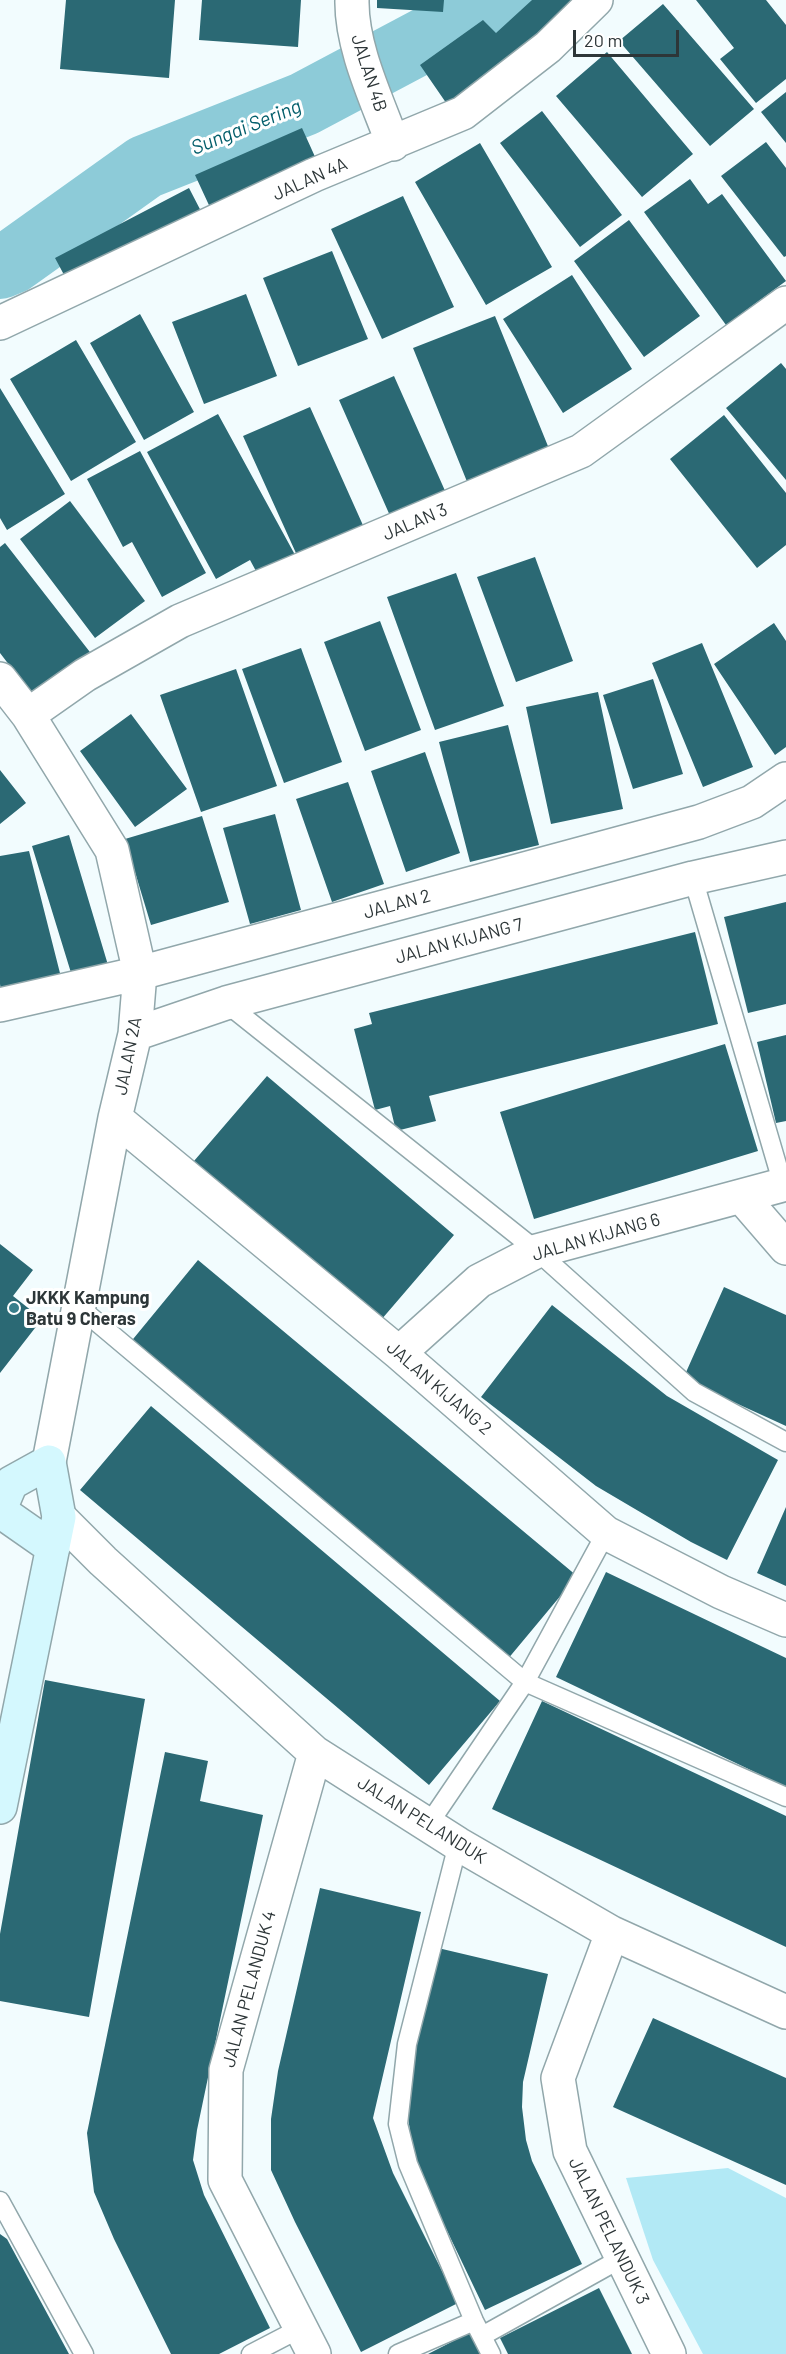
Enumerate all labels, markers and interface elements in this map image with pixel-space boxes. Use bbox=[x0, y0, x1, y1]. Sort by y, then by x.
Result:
scale bar bbox=[576, 18, 682, 56]
text: 20 m bbox=[584, 29, 622, 51]
street label: JALAN 4B bbox=[346, 32, 392, 114]
water label: Sungai Sering bbox=[187, 94, 305, 160]
street label: JALAN 4A bbox=[269, 153, 351, 205]
street label: JALAN 3 bbox=[379, 499, 451, 545]
street label: JALAN 2 bbox=[361, 885, 433, 923]
street label: JALAN KIJANG 7 bbox=[393, 914, 525, 968]
street label: JALAN 2A bbox=[110, 1015, 146, 1097]
street label: JALAN KIJANG 6 bbox=[530, 1208, 662, 1266]
place label: JKKK Kampung Batu 9 Cheras bbox=[26, 1287, 150, 1330]
marker: JKKK Kampung Batu 9 Cheras bbox=[7, 1301, 21, 1315]
street label: JALAN KIJANG 2 bbox=[382, 1336, 496, 1440]
street label: JALAN PELANDUK bbox=[354, 1772, 490, 1868]
street label: JALAN PELANDUK 4 bbox=[218, 1908, 280, 2070]
street label: JALAN PELANDUK 3 bbox=[564, 2154, 654, 2308]

